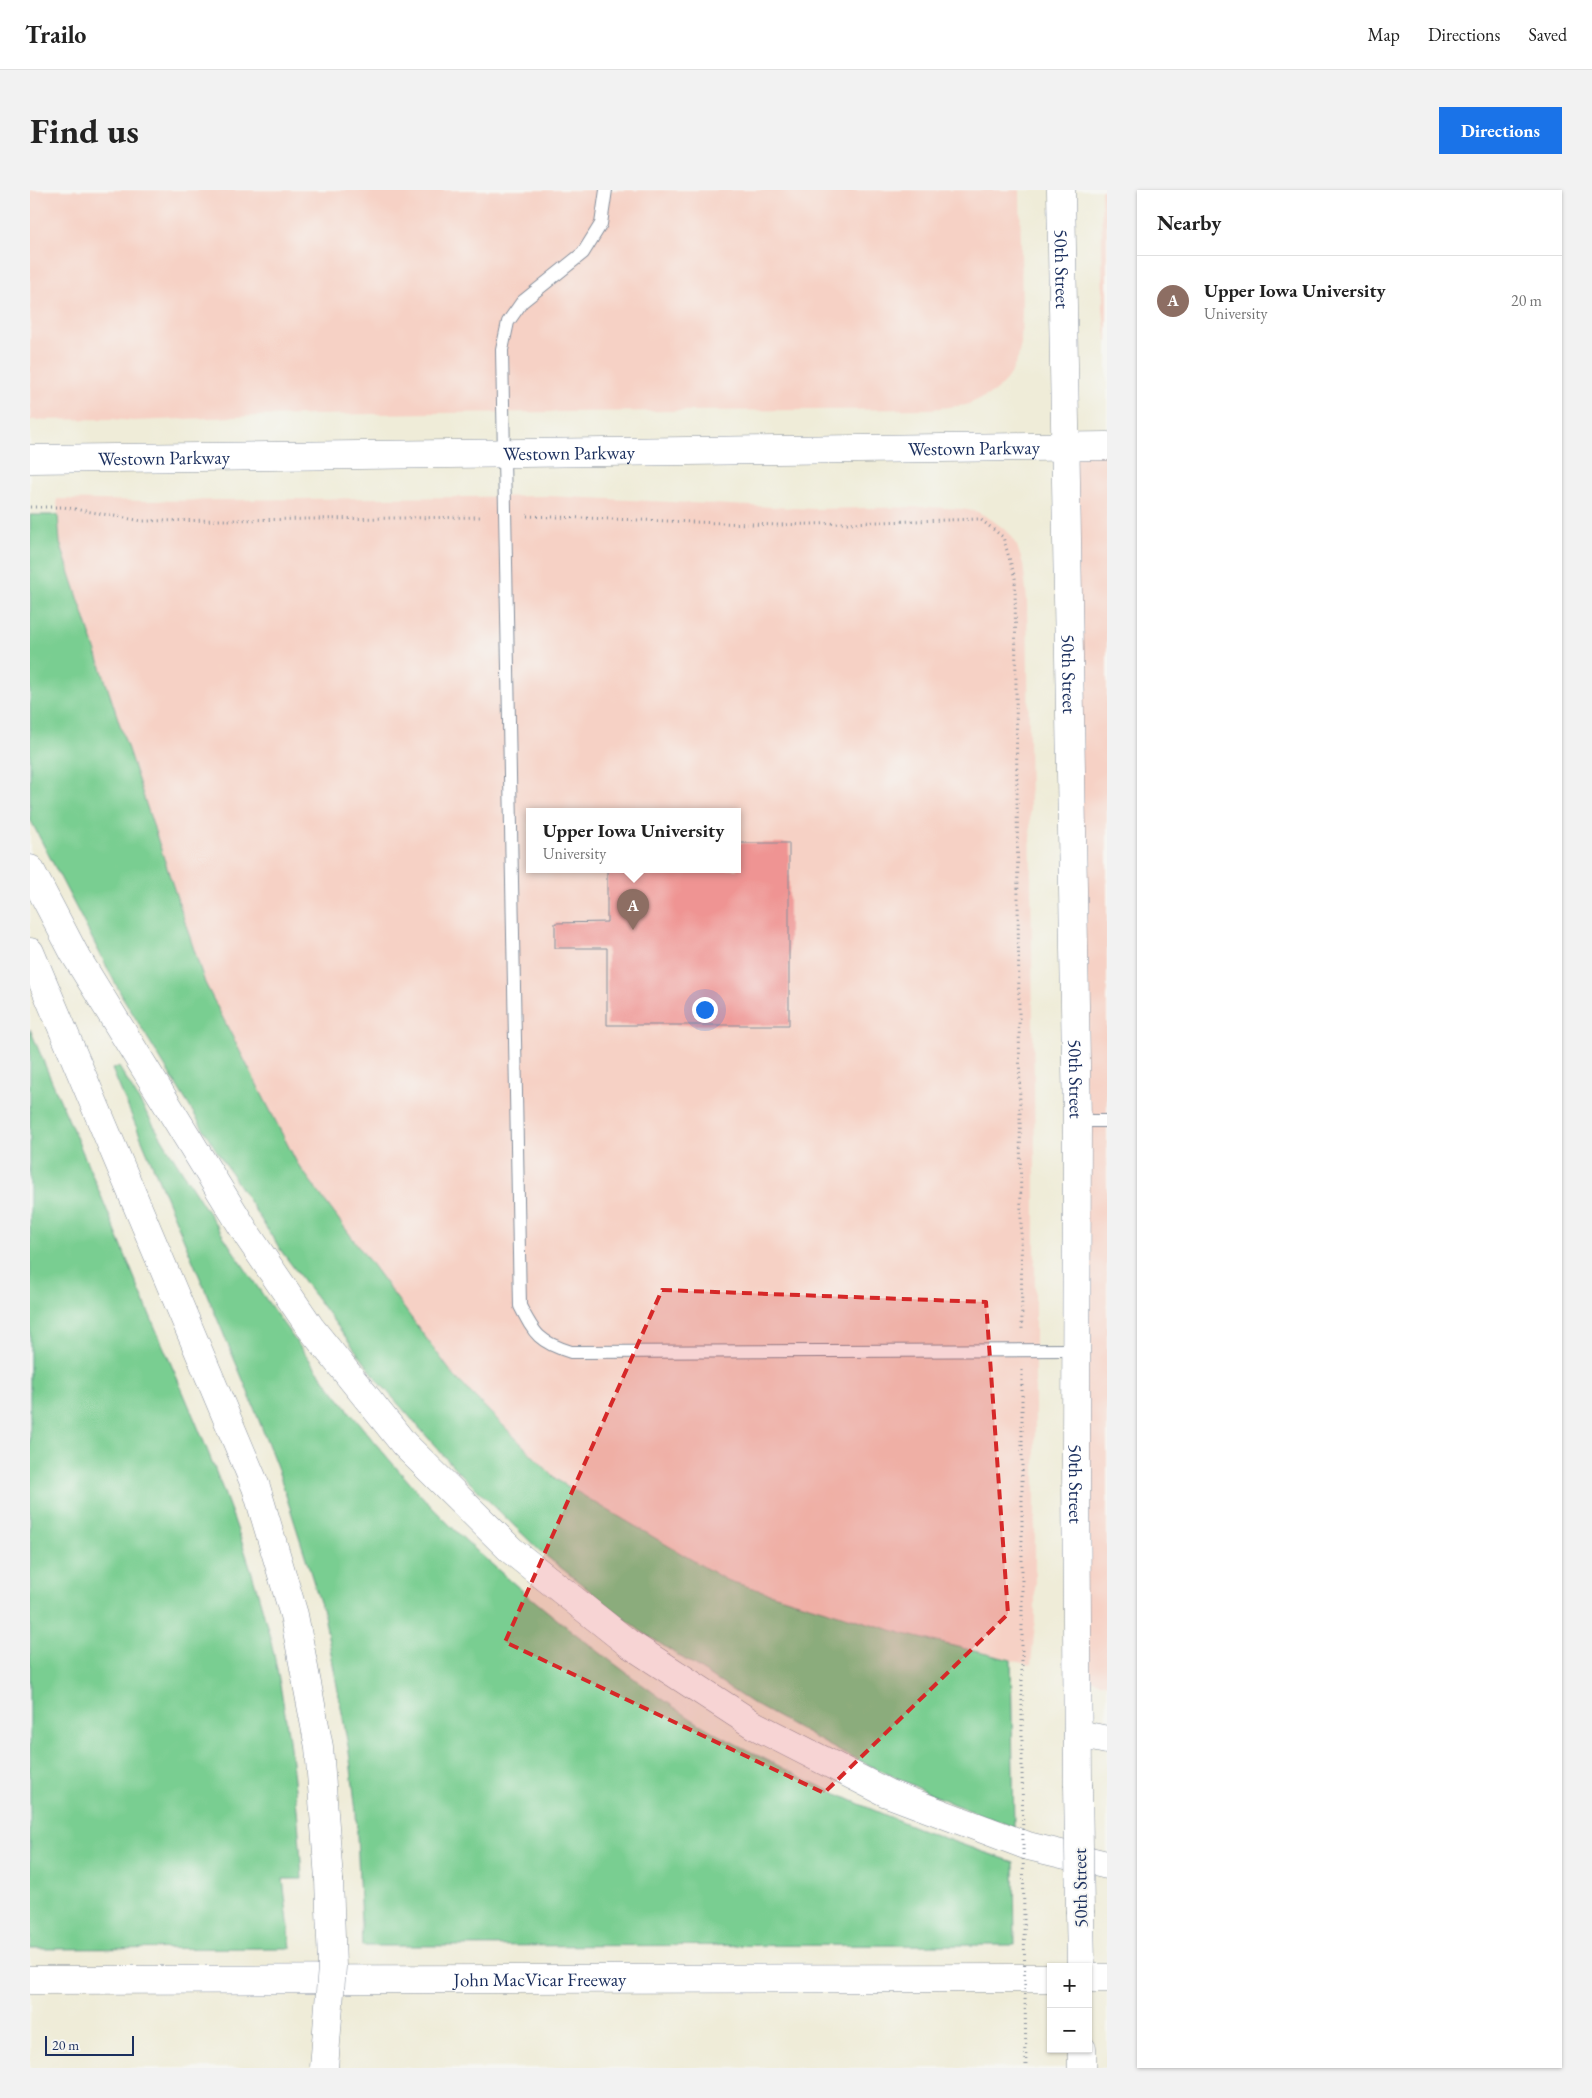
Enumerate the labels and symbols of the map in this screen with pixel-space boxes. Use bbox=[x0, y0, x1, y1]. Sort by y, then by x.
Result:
street label: 50th Street bbox=[1049, 229, 1076, 309]
street label: Westown Parkway bbox=[908, 434, 1041, 461]
street label: Westown Parkway bbox=[503, 439, 636, 466]
street label: Westown Parkway bbox=[98, 444, 231, 471]
street label: 50th Street bbox=[1056, 634, 1082, 714]
pin: A bbox=[617, 889, 649, 930]
your location bbox=[692, 997, 718, 1023]
street label: 50th Street bbox=[1063, 1039, 1089, 1119]
street label: 50th Street bbox=[1063, 1444, 1089, 1524]
street label: 50th Street bbox=[1067, 1848, 1093, 1928]
street label: John MacVicar Freeway bbox=[452, 1966, 627, 1992]
scale bar bbox=[45, 2033, 134, 2056]

